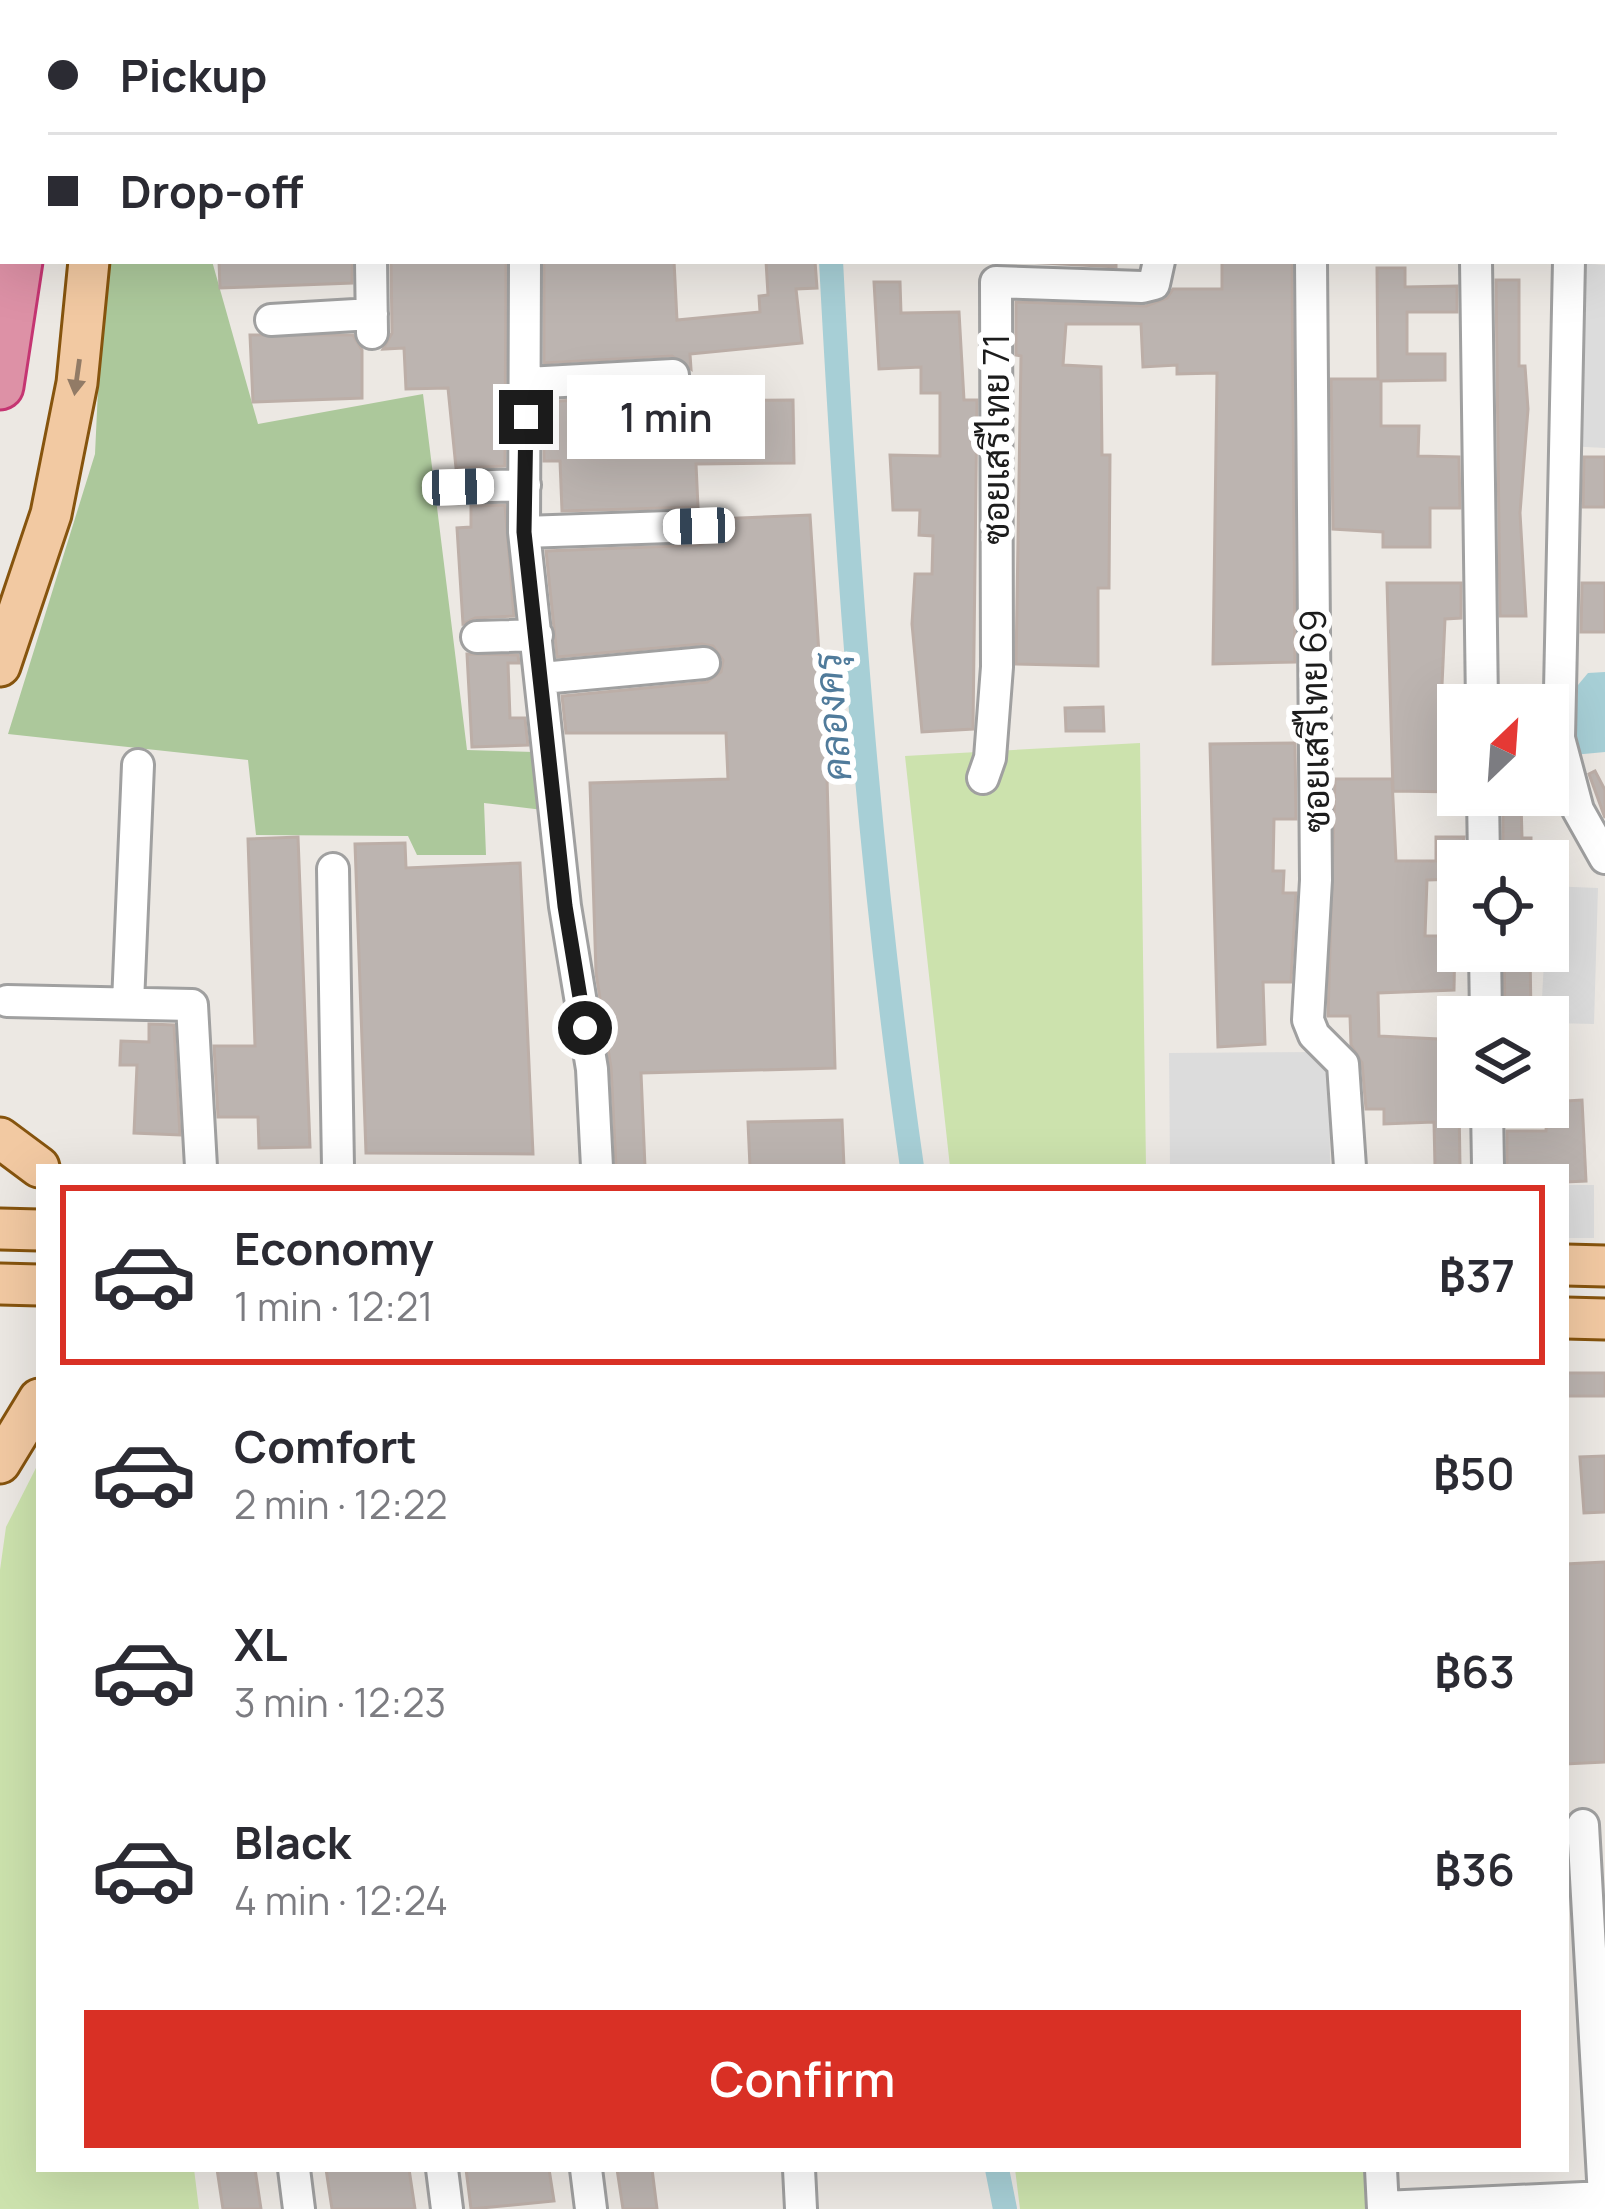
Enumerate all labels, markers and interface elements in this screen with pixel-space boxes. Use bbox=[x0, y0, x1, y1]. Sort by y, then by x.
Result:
text: Pickup bbox=[120, 44, 267, 106]
text: Drop-off bbox=[120, 160, 303, 222]
street label: ซอยเสรีไทย 71 bbox=[971, 334, 1020, 544]
one-way arrow bbox=[67, 359, 86, 397]
callout: 1 min bbox=[568, 375, 766, 459]
route end bbox=[499, 390, 553, 444]
text: 1 min bbox=[620, 390, 712, 444]
car bbox=[421, 468, 495, 506]
car bbox=[662, 507, 736, 545]
street label: ซอยเสรีไทย 69 bbox=[1288, 609, 1340, 833]
water label: คลองครุ bbox=[798, 649, 865, 784]
north arrow bbox=[1437, 684, 1569, 816]
map controls bbox=[1437, 684, 1569, 1128]
button: locate bbox=[1437, 840, 1569, 972]
button: layers bbox=[1437, 996, 1569, 1128]
route start bbox=[558, 1001, 612, 1055]
text: Economy bbox=[234, 1217, 434, 1279]
icon: car bbox=[90, 1221, 198, 1329]
text: ฿37 bbox=[1439, 1244, 1515, 1306]
text: 1 min · 12:21 bbox=[234, 1279, 433, 1333]
text: Comfort bbox=[234, 1415, 417, 1477]
icon: car bbox=[90, 1419, 198, 1527]
text: ฿50 bbox=[1433, 1442, 1515, 1504]
text: 2 min · 12:22 bbox=[234, 1477, 447, 1531]
text: XL bbox=[234, 1613, 288, 1675]
icon: car bbox=[90, 1617, 198, 1725]
text: ฿63 bbox=[1434, 1640, 1515, 1702]
text: 3 min · 12:23 bbox=[234, 1675, 446, 1729]
text: Black bbox=[234, 1811, 351, 1873]
icon: car bbox=[90, 1815, 198, 1923]
text: ฿36 bbox=[1434, 1838, 1515, 1900]
text: 4 min · 12:24 bbox=[234, 1873, 448, 1927]
button: Confirm bbox=[84, 2010, 1521, 2148]

